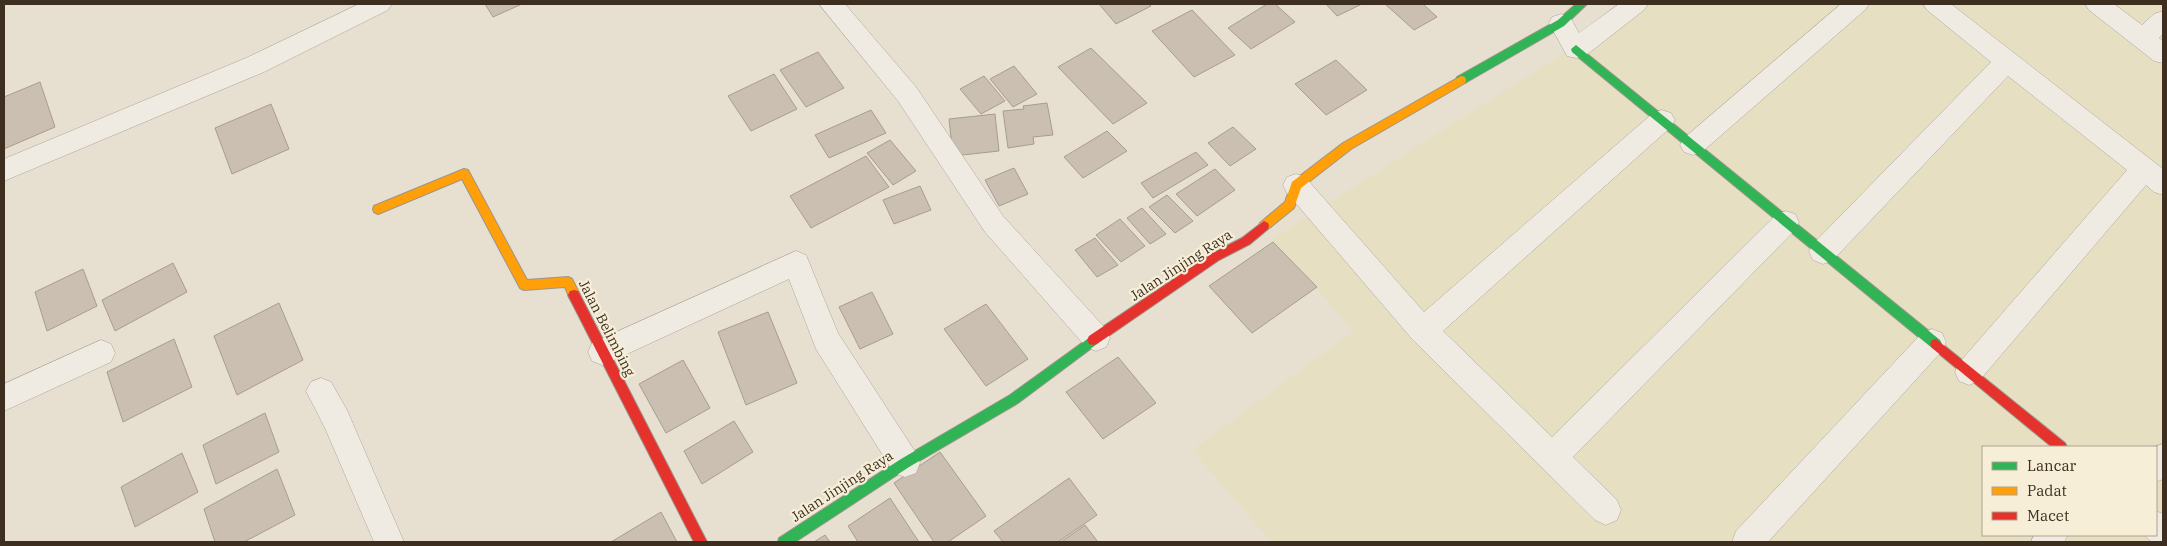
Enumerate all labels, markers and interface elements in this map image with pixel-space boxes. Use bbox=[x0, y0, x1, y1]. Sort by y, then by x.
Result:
street label: Jalan Jinjing Raya bbox=[1127, 225, 1236, 305]
street label: Jalan Belimbing bbox=[575, 277, 639, 380]
street label: Jalan Jinjing Raya bbox=[788, 446, 897, 526]
legend bbox=[1982, 446, 2157, 536]
text: Lancar bbox=[2027, 456, 2077, 475]
text: Padat bbox=[2027, 481, 2067, 500]
text: Macet bbox=[2027, 506, 2069, 525]

